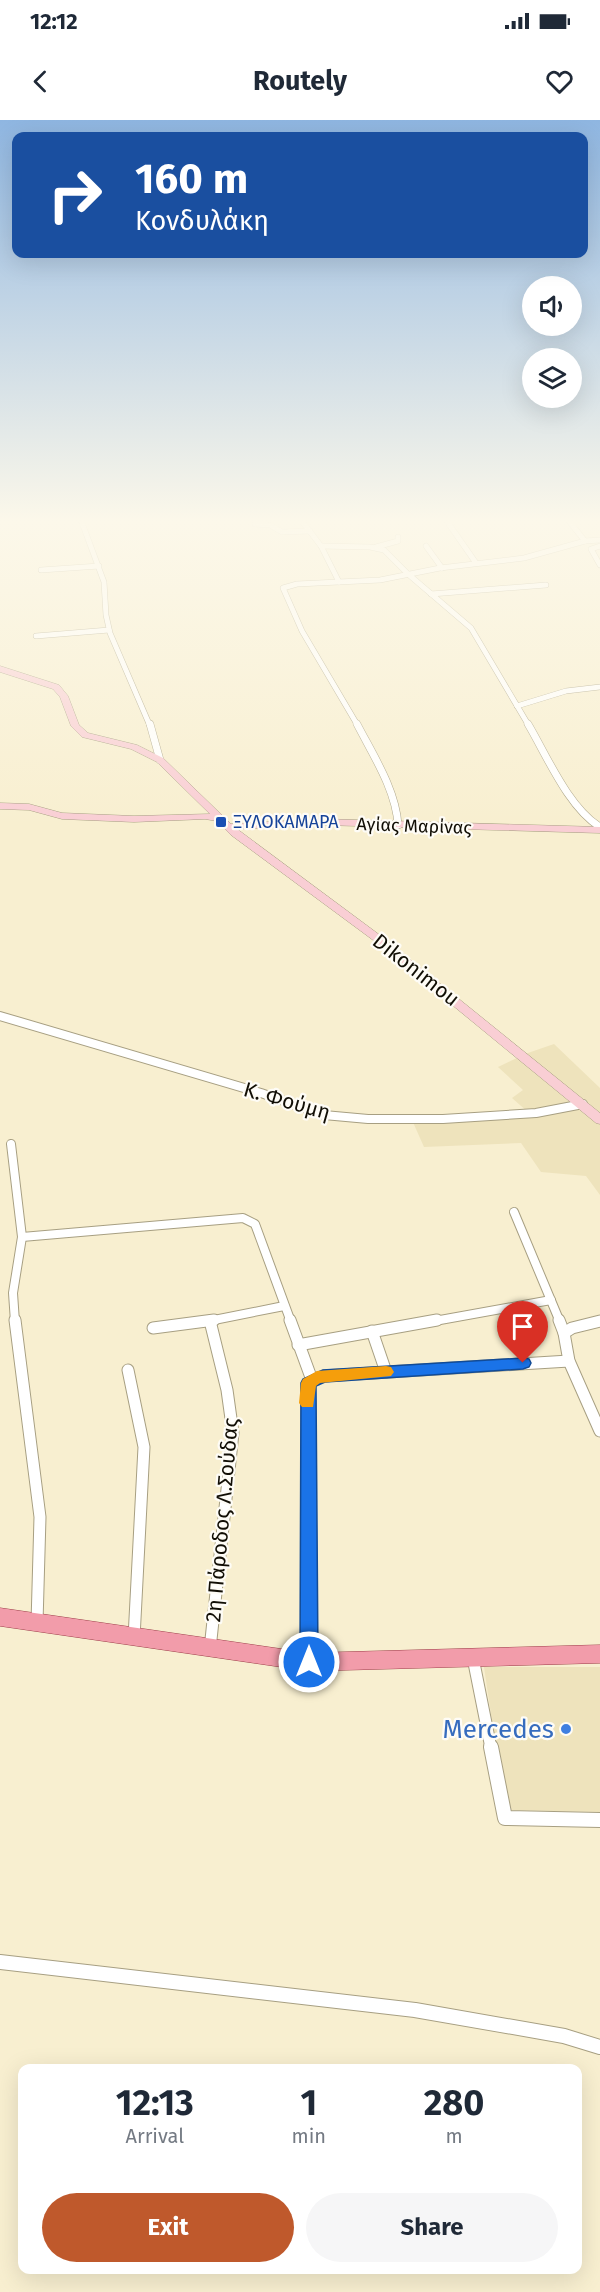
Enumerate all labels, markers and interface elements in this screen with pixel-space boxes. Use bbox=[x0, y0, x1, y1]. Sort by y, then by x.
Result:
text: 12:12 bbox=[30, 8, 78, 35]
icon: back bbox=[24, 65, 57, 98]
text: Routely bbox=[253, 65, 347, 97]
icon: heart bbox=[543, 65, 576, 98]
text: 160 m bbox=[135, 154, 248, 204]
icon: right bbox=[36, 156, 114, 234]
text: Κονδυλάκη bbox=[135, 205, 269, 237]
map controls bbox=[522, 276, 582, 408]
button: sound bbox=[522, 276, 582, 336]
button: layers bbox=[522, 348, 582, 408]
place label: ΞΥΛΟΚΑΜΑΡΑ bbox=[233, 811, 339, 833]
street label: Αγίας Μαρίνας bbox=[356, 813, 473, 839]
marker: ΞΥΛΟΚΑΜΑΡΑ bbox=[214, 815, 228, 829]
street label: Dikonimou bbox=[367, 928, 465, 1012]
street label: Κ. Φούμη bbox=[241, 1076, 333, 1126]
pin bbox=[497, 1301, 548, 1363]
icon: arrive bbox=[506, 1310, 539, 1343]
street label: 2η Πάροδος Λ.Σούδας bbox=[200, 1417, 244, 1623]
position arrow bbox=[277, 1630, 341, 1694]
place label: Mercedes bbox=[442, 1714, 554, 1745]
marker: Mercedes bbox=[559, 1722, 573, 1736]
text: 12:13 bbox=[116, 2081, 194, 2125]
text: 1 bbox=[300, 2081, 317, 2125]
text: 280 bbox=[424, 2081, 484, 2125]
text: Arrival bbox=[125, 2124, 184, 2148]
text: min bbox=[292, 2124, 326, 2148]
text: m bbox=[445, 2124, 463, 2148]
button: Exit bbox=[42, 2193, 294, 2262]
button: Share bbox=[306, 2193, 558, 2262]

